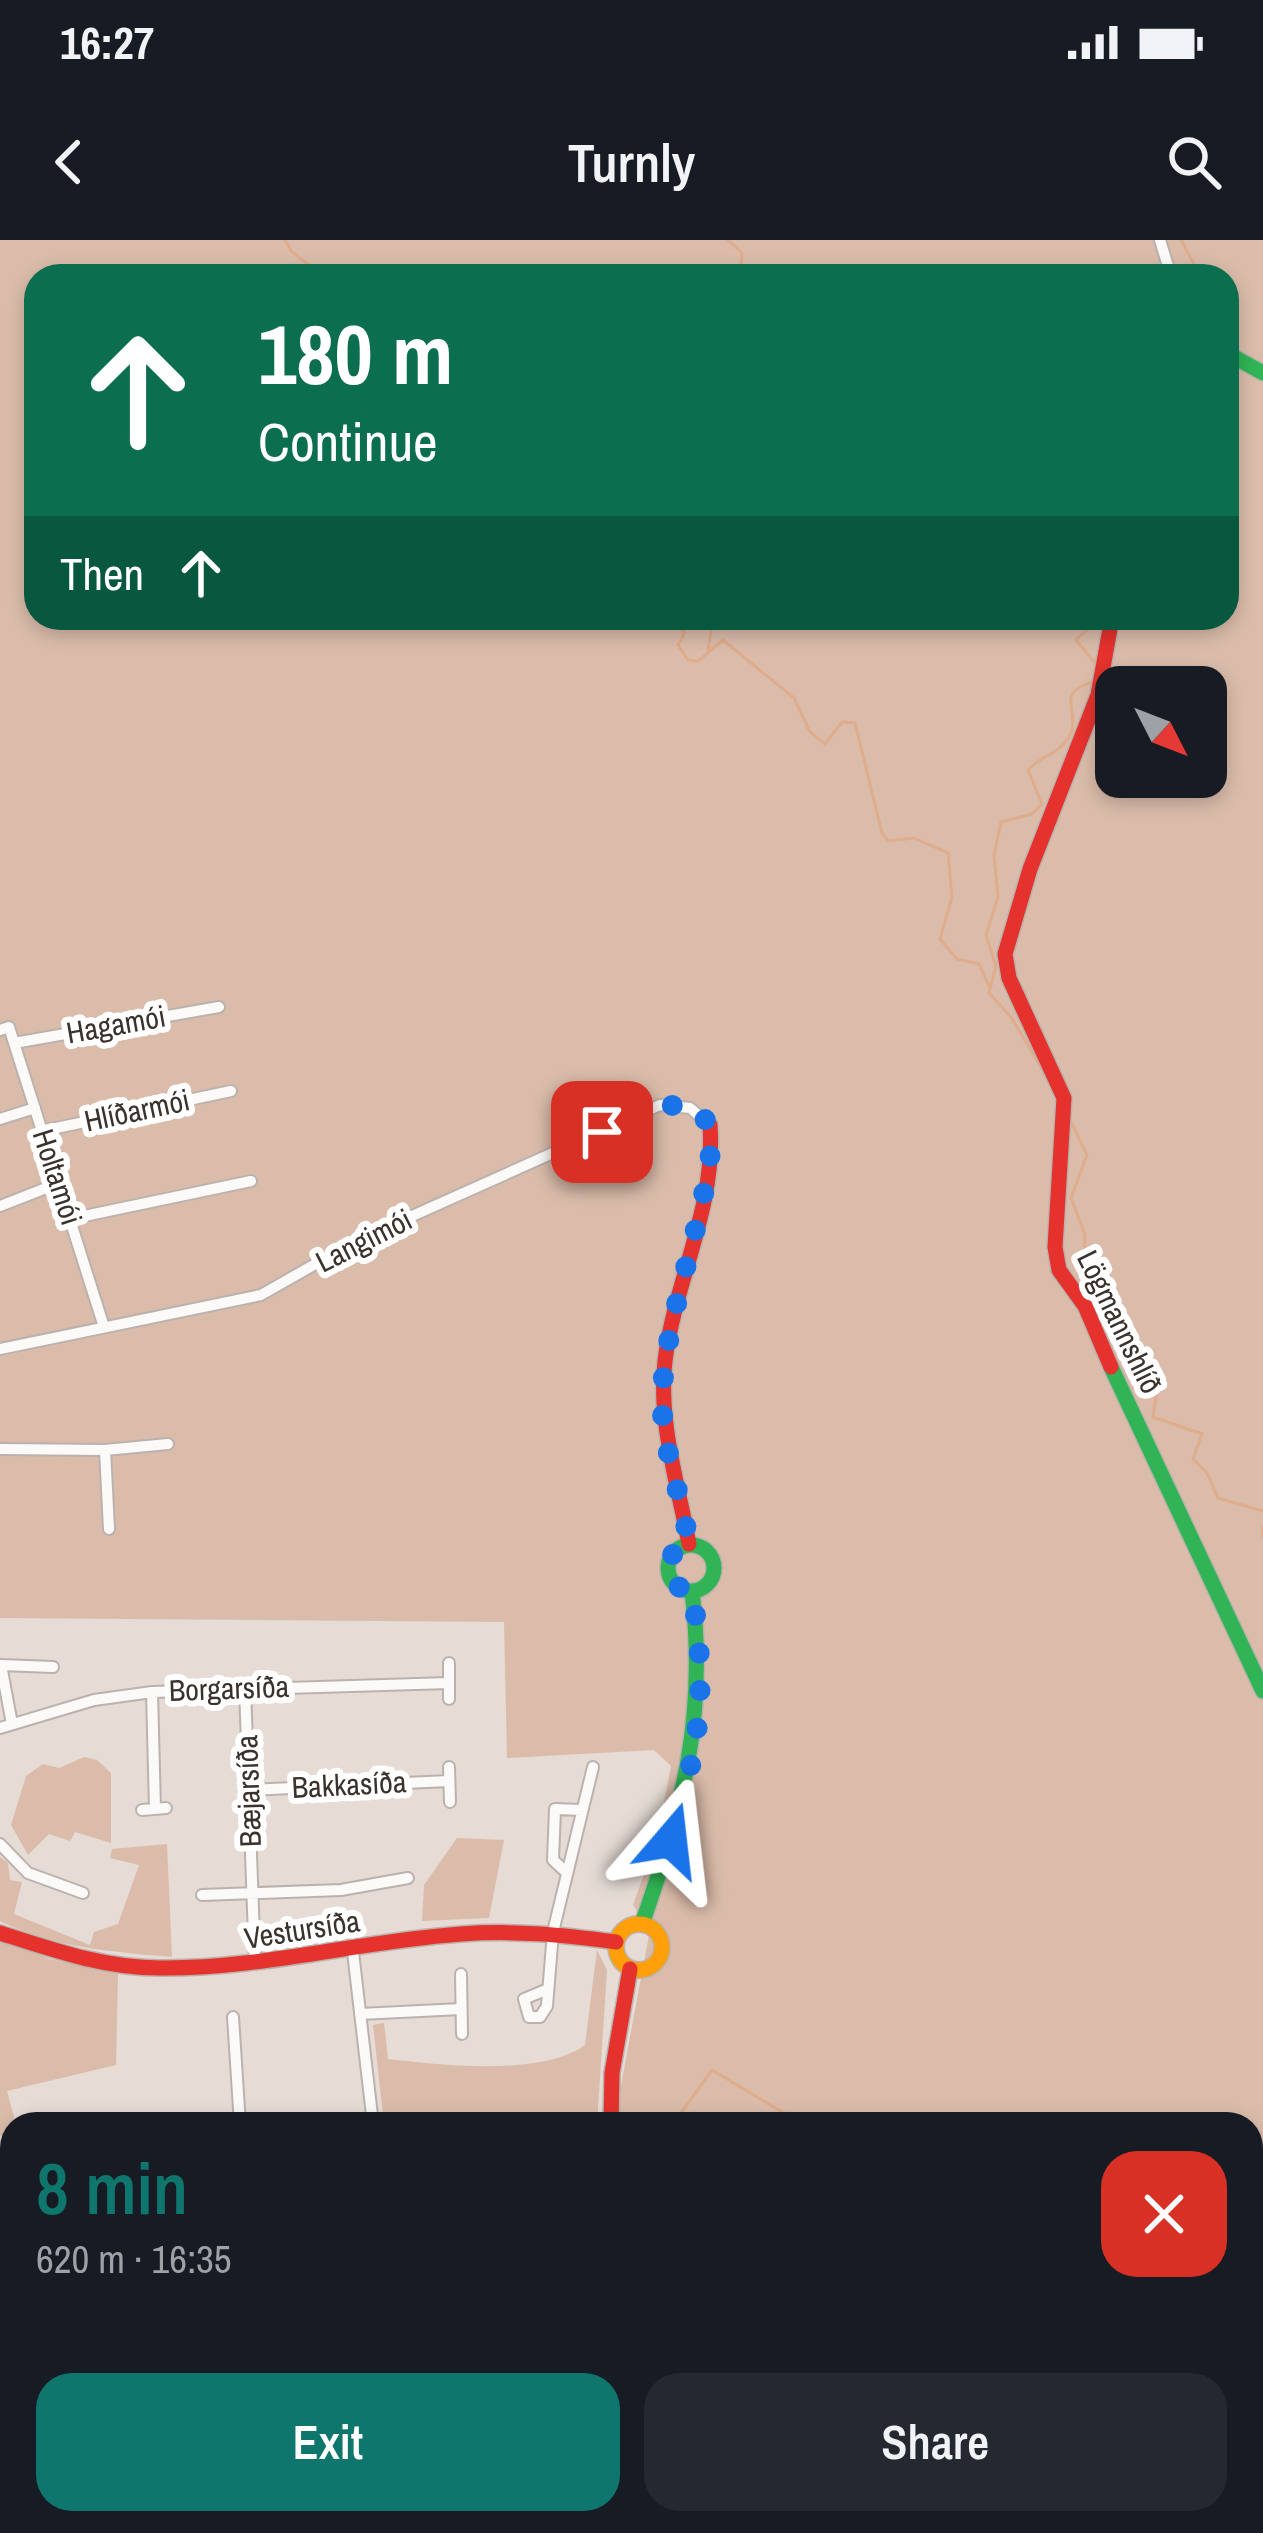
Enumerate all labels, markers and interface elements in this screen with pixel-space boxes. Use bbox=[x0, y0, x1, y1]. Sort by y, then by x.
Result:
text: 16:27 bbox=[60, 12, 154, 73]
text: Turnly bbox=[568, 126, 695, 199]
icon: back bbox=[36, 129, 102, 195]
icon: search bbox=[1161, 129, 1227, 195]
text: 180 m bbox=[258, 297, 453, 410]
icon: ahead bbox=[60, 312, 216, 468]
text: Continue bbox=[258, 405, 438, 478]
icon: ahead bbox=[168, 540, 234, 606]
text: Then bbox=[60, 543, 144, 604]
north arrow bbox=[1095, 666, 1227, 798]
map controls bbox=[1095, 666, 1227, 798]
street label: Hagamói bbox=[63, 996, 168, 1052]
street label: Hlíðarmói bbox=[80, 1079, 193, 1141]
pin bbox=[551, 1081, 653, 1183]
icon: arrive bbox=[569, 1099, 635, 1165]
street label: Holtamói bbox=[24, 1124, 92, 1230]
street label: Langimói bbox=[309, 1199, 418, 1281]
street label: Lögmannshlíð bbox=[1068, 1243, 1172, 1400]
street label: Borgarsíða bbox=[168, 1666, 290, 1710]
street label: Bæjarsíða bbox=[226, 1734, 270, 1848]
street label: Bakkasíða bbox=[291, 1761, 408, 1807]
position arrow bbox=[608, 1777, 734, 1903]
street label: Vestursíða bbox=[241, 1900, 363, 1958]
text: 8 min bbox=[36, 2139, 188, 2236]
button: close bbox=[1101, 2151, 1227, 2277]
text: 620 m · 16:35 bbox=[36, 2233, 232, 2285]
button: Exit bbox=[36, 2373, 620, 2511]
button: Share bbox=[644, 2373, 1227, 2511]

